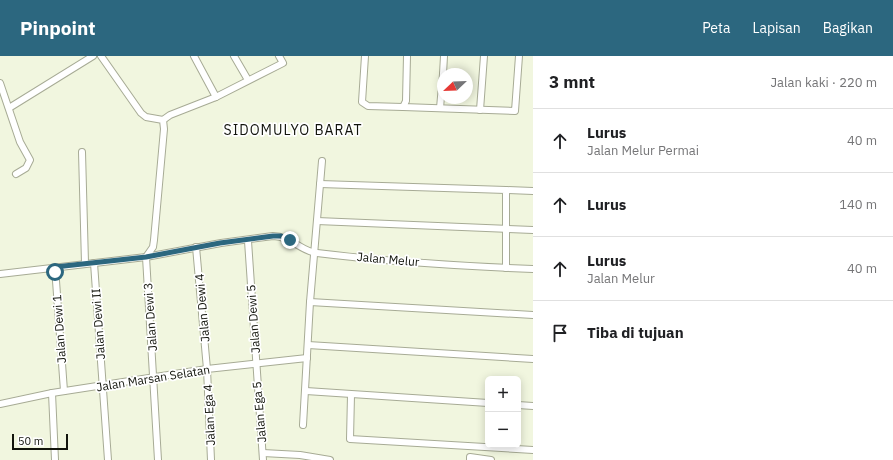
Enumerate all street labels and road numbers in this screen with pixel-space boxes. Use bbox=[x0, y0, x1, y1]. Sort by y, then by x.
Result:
street label: Jalan Melur bbox=[356, 249, 420, 269]
street label: Jalan Dewi 4 bbox=[192, 273, 212, 343]
street label: Jalan Dewi 3 bbox=[140, 282, 160, 352]
street label: Jalan Dewi 5 bbox=[243, 284, 263, 354]
street label: Jalan Dewi II bbox=[88, 288, 108, 360]
street label: Jalan Dewi 1 bbox=[49, 294, 69, 364]
street label: Jalan Marsan Selatan bbox=[95, 362, 211, 394]
street label: Jalan Ega 5 bbox=[249, 381, 269, 443]
street label: Jalan Ega 4 bbox=[200, 384, 218, 446]

